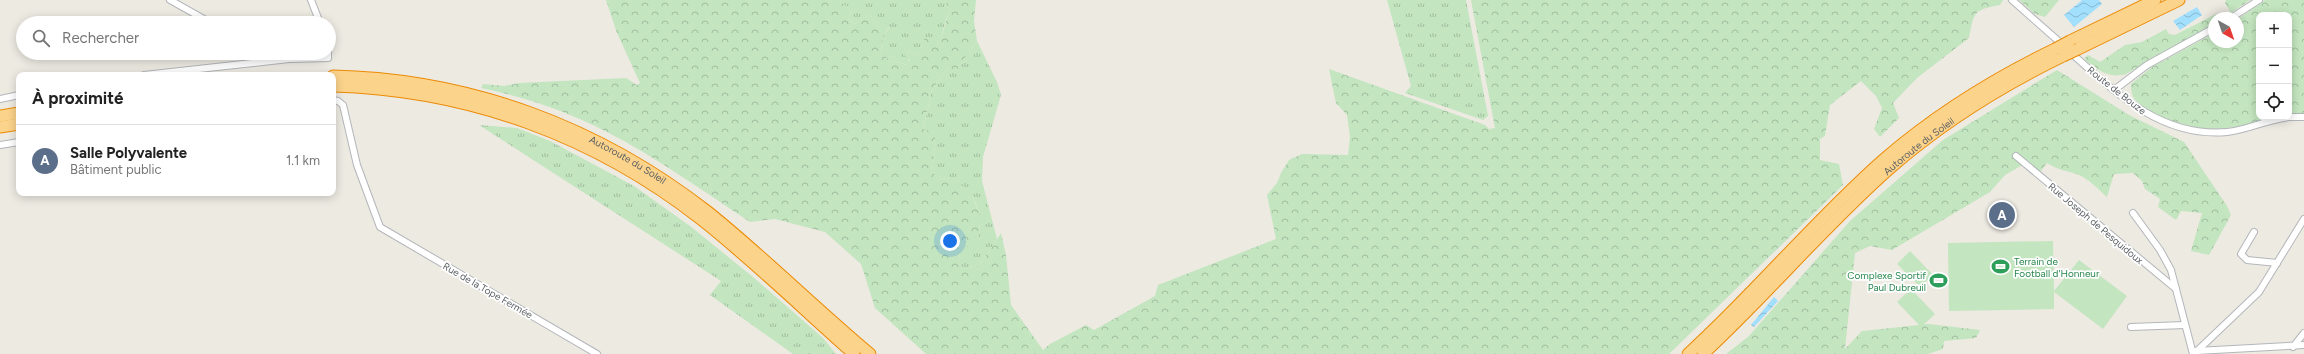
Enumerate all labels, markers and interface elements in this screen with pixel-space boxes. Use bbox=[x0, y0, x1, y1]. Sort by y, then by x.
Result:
north arrow bbox=[2208, 12, 2244, 48]
map controls bbox=[2256, 12, 2292, 120]
button: + bbox=[2256, 12, 2292, 48]
search box bbox=[16, 16, 336, 60]
icon: search bbox=[30, 27, 52, 49]
text: Rechercher bbox=[62, 29, 139, 47]
button: − bbox=[2256, 48, 2292, 84]
street label: Route de Bouze bbox=[2085, 63, 2149, 118]
button: locate bbox=[2256, 84, 2292, 120]
text: À proximité bbox=[32, 88, 123, 108]
street label: Autoroute du Soleil bbox=[1881, 114, 1957, 178]
street label: Autoroute du Soleil bbox=[587, 133, 669, 187]
text: Salle Polyvalente bbox=[70, 144, 187, 162]
text: A bbox=[40, 153, 50, 168]
text: 1.1 km bbox=[286, 153, 320, 168]
text: Bâtiment public bbox=[70, 162, 162, 177]
street label: Rue Joseph de Pesquidoux bbox=[2046, 180, 2146, 267]
pin: A bbox=[1989, 200, 2015, 230]
your location bbox=[940, 231, 960, 251]
place label: Terrain de Football d'Honneur bbox=[2014, 255, 2100, 280]
sports icon: Terrain de Football d'Honneur bbox=[1991, 257, 2011, 277]
street label: Rue de la Tope Fermée bbox=[441, 259, 535, 322]
place label: Complexe Sportif Paul Dubreuil bbox=[1847, 269, 1926, 294]
sports icon: Complexe Sportif Paul Dubreuil bbox=[1929, 271, 1949, 291]

